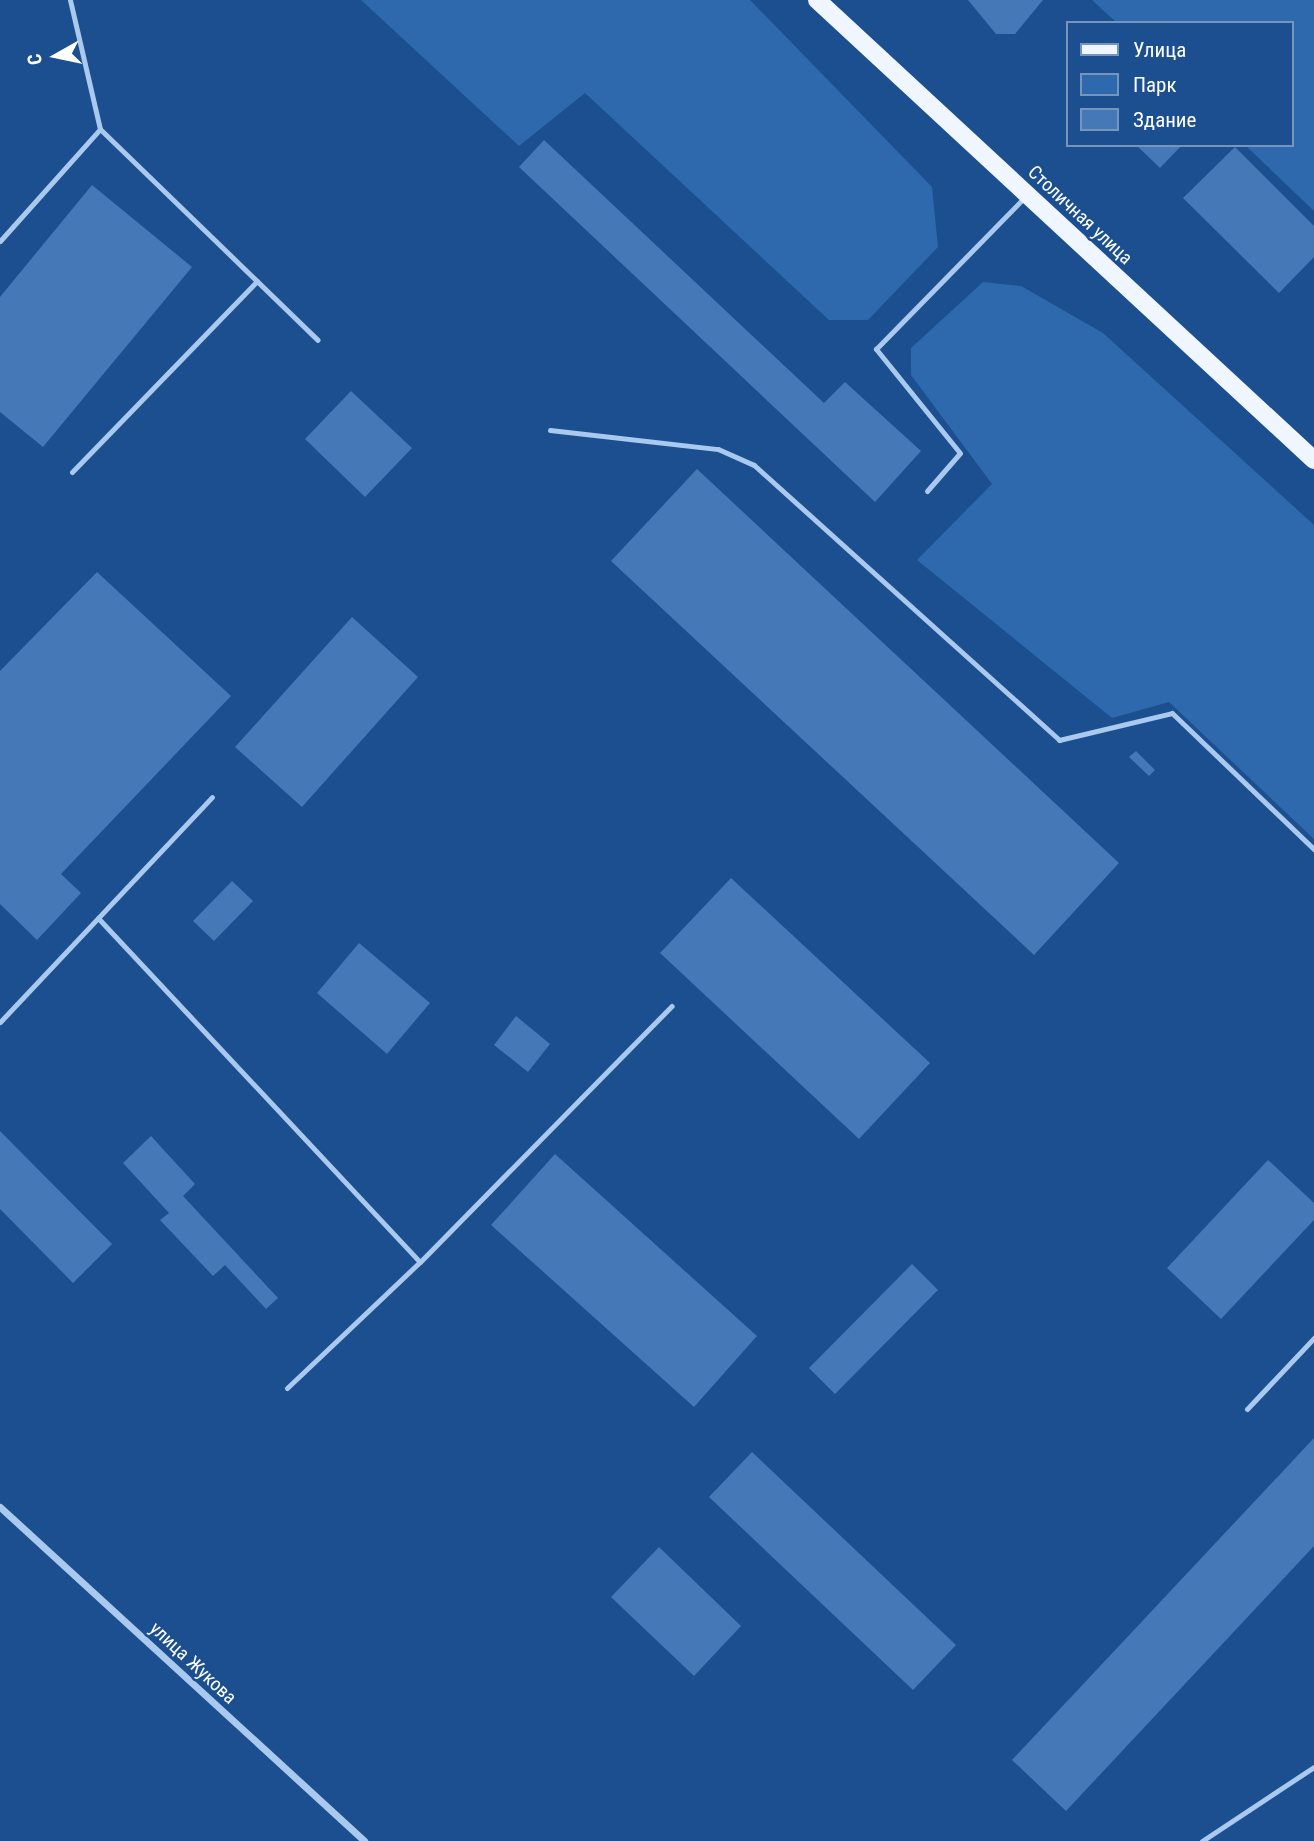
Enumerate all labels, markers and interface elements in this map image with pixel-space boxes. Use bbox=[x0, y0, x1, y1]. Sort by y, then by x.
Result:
north arrow bbox=[21, 21, 91, 91]
legend bbox=[1066, 21, 1293, 147]
text: Улица bbox=[1133, 38, 1186, 62]
text: С bbox=[23, 52, 47, 67]
text: Парк bbox=[1133, 73, 1177, 97]
text: Здание bbox=[1133, 108, 1196, 132]
street label: Столичная улица bbox=[1023, 161, 1137, 269]
street label: улица Жукова bbox=[145, 1617, 241, 1709]

